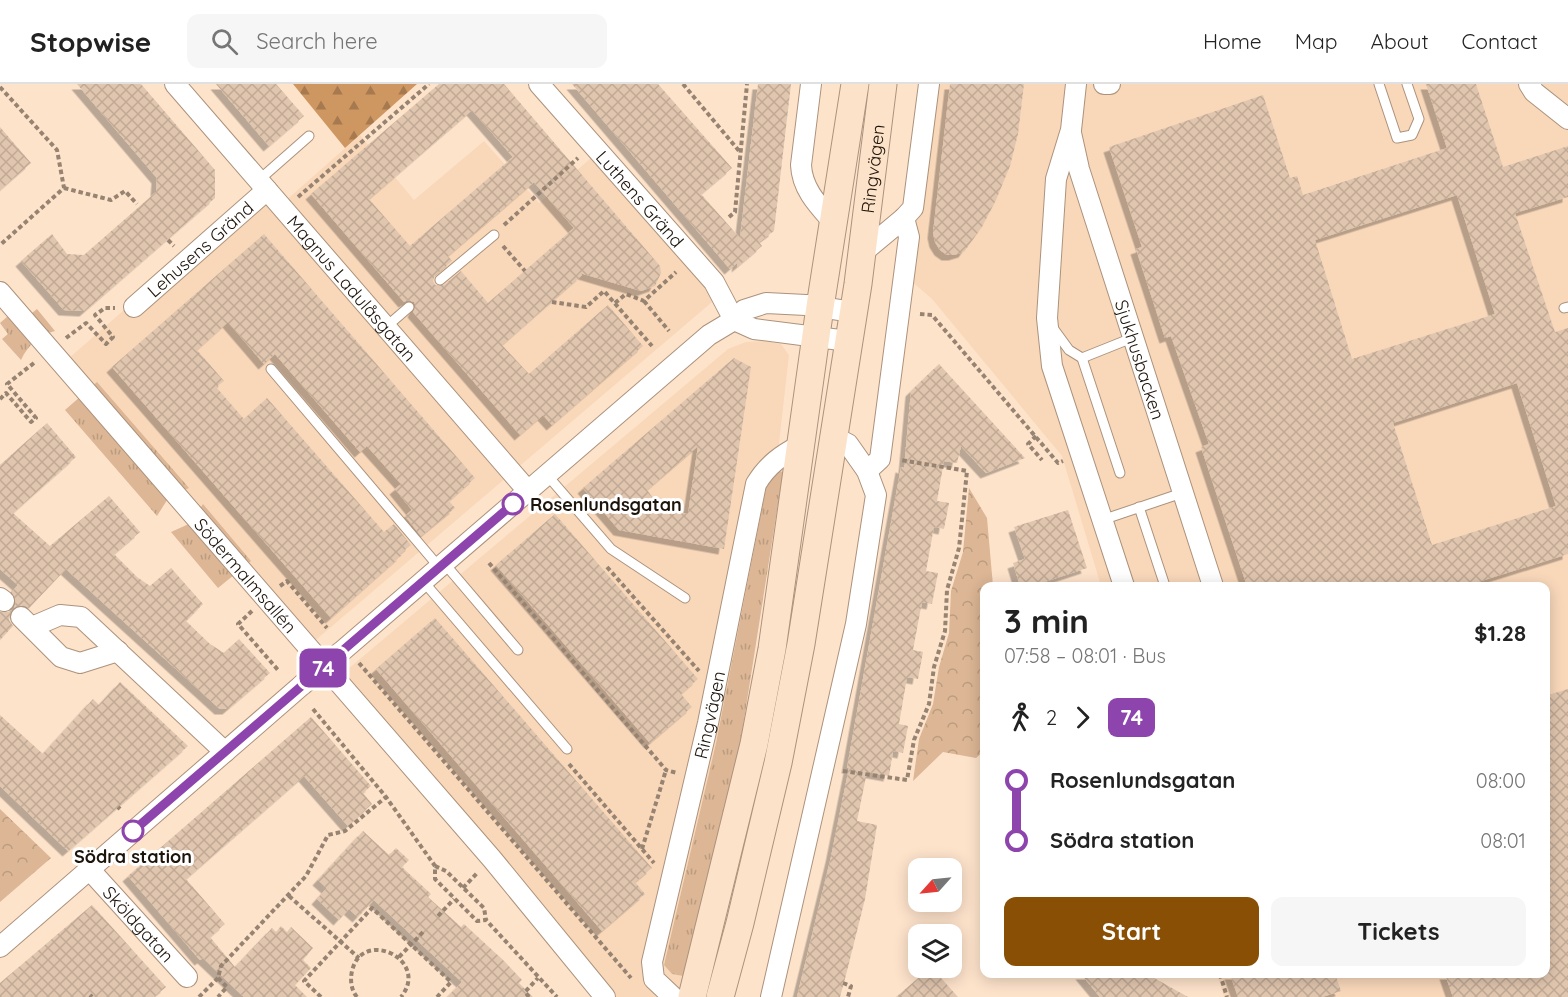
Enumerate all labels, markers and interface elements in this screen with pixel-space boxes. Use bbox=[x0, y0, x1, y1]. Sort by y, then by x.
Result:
search box bbox=[187, 14, 607, 68]
text: Stopwise bbox=[30, 24, 151, 59]
icon: search bbox=[208, 25, 241, 58]
text: Search here bbox=[256, 27, 378, 55]
text: Home bbox=[1203, 28, 1262, 54]
text: Map bbox=[1295, 28, 1338, 54]
text: About bbox=[1371, 28, 1429, 54]
text: Contact bbox=[1462, 28, 1538, 54]
street label: Ringvägen bbox=[855, 123, 889, 214]
street label: Luthens Gränd bbox=[591, 145, 689, 252]
street label: Lehusens Gränd bbox=[142, 196, 258, 302]
street label: Magnus Ladulåsgatan bbox=[282, 210, 422, 366]
street label: Sjukhusbacken bbox=[1110, 297, 1170, 422]
marker: Rosenlundsgatan bbox=[502, 493, 524, 515]
place label: Rosenlundsgatan bbox=[530, 493, 682, 516]
street label: Södermalmsallén bbox=[190, 513, 302, 638]
text: 3 min bbox=[1004, 600, 1089, 641]
text: $1.28 bbox=[1474, 619, 1526, 647]
text: 07:58 – 08:01 · Bus bbox=[1004, 643, 1166, 668]
line badge: 74 bbox=[296, 648, 350, 688]
text: 74 bbox=[311, 655, 335, 681]
street label: Ringvägen bbox=[688, 669, 730, 761]
icon: walk bbox=[1004, 701, 1037, 734]
icon: forward bbox=[1066, 701, 1099, 734]
text: 74 bbox=[1120, 704, 1143, 730]
text: 2 bbox=[1046, 705, 1057, 730]
text: Rosenlundsgatan bbox=[1050, 766, 1235, 794]
text: 08:00 bbox=[1476, 768, 1526, 793]
marker: Södra station bbox=[122, 820, 144, 842]
text: Södra station bbox=[1050, 826, 1194, 854]
text: 08:01 bbox=[1480, 828, 1526, 853]
place label: Södra station bbox=[74, 845, 192, 868]
north arrow bbox=[908, 858, 962, 912]
map controls bbox=[908, 858, 962, 978]
street label: Sköldgatan bbox=[98, 881, 179, 967]
button: Start bbox=[1004, 897, 1259, 966]
button: Tickets bbox=[1271, 897, 1526, 966]
button: layers bbox=[908, 924, 962, 978]

